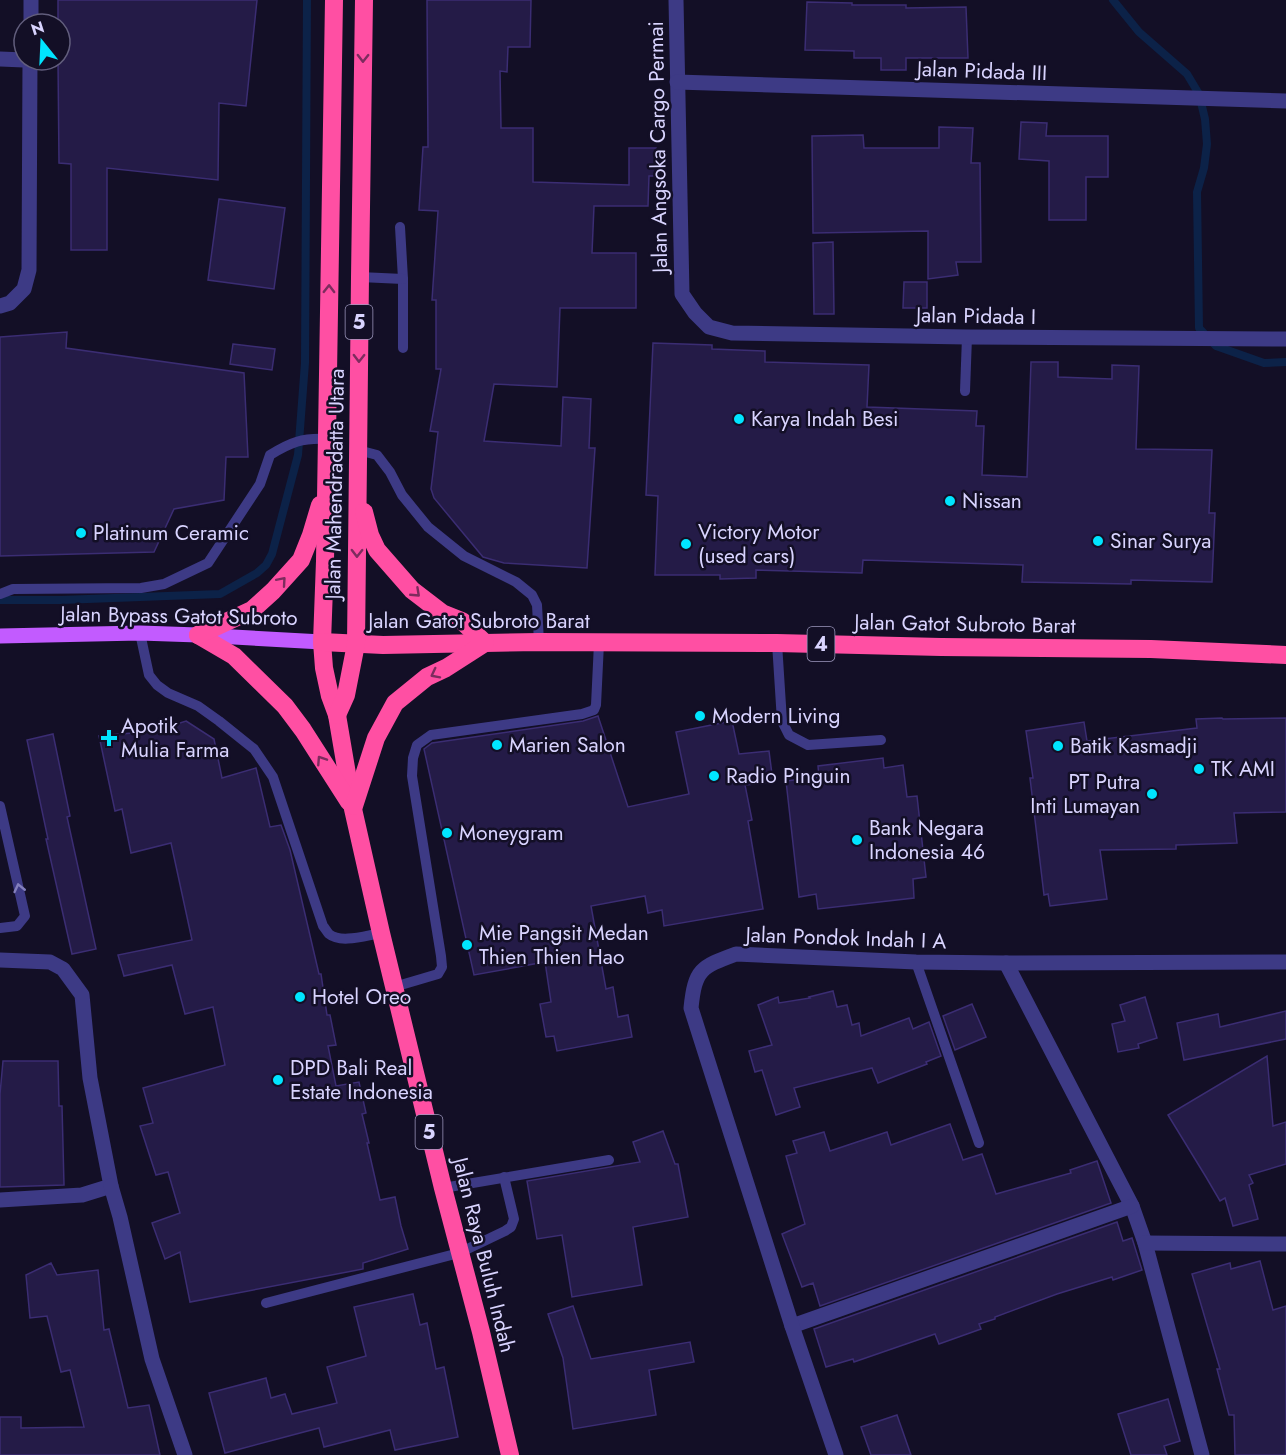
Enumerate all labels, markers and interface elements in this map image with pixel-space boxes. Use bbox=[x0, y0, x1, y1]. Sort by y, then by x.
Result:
north arrow bbox=[12, 12, 72, 72]
text: N bbox=[28, 15, 47, 41]
street label: Jalan Angsoka Cargo Permai bbox=[641, 21, 675, 276]
one-way arrow bbox=[357, 54, 369, 63]
street label: Jalan Pidada III bbox=[913, 54, 1048, 88]
one-way arrow bbox=[323, 285, 335, 294]
street label: Jalan Pidada I bbox=[913, 300, 1036, 332]
road number: 5 bbox=[346, 305, 372, 339]
one-way arrow bbox=[353, 354, 365, 363]
street label: Jalan Mahendradatta Utara bbox=[318, 368, 352, 603]
place label: Karya Indah Besi bbox=[751, 404, 898, 434]
marker: Karya Indah Besi bbox=[732, 412, 746, 426]
place label: Nissan bbox=[962, 486, 1022, 516]
marker: Nissan bbox=[943, 494, 957, 508]
place label: Victory Motor (used cars) bbox=[698, 517, 820, 571]
place label: Platinum Ceramic bbox=[93, 518, 249, 548]
marker: Platinum Ceramic bbox=[74, 526, 88, 540]
place label: Sinar Surya bbox=[1110, 526, 1211, 556]
marker: Sinar Surya bbox=[1091, 534, 1105, 548]
marker: Victory Motor (used cars) bbox=[679, 537, 693, 551]
one-way arrow bbox=[351, 549, 363, 558]
one-way arrow bbox=[275, 578, 286, 588]
one-way arrow bbox=[409, 586, 420, 597]
street label: Jalan Bypass Gatot Subroto bbox=[57, 599, 298, 633]
street label: Jalan Gatot Subroto Barat bbox=[365, 606, 590, 636]
street label: Jalan Gatot Subroto Barat bbox=[851, 607, 1076, 641]
road number: 4 bbox=[808, 627, 834, 661]
one-way arrow bbox=[430, 666, 441, 678]
place label: Modern Living bbox=[712, 701, 840, 731]
marker: Modern Living bbox=[693, 709, 707, 723]
place label: Apotik Mulia Farma bbox=[121, 711, 229, 765]
place label: Marien Salon bbox=[509, 730, 626, 760]
marker: Apotik Mulia Farma bbox=[102, 731, 116, 745]
place label: Batik Kasmadji bbox=[1070, 731, 1197, 761]
marker: Marien Salon bbox=[490, 738, 504, 752]
marker: Batik Kasmadji bbox=[1051, 739, 1065, 753]
place label: TK AMI bbox=[1211, 754, 1275, 784]
one-way arrow bbox=[318, 755, 329, 766]
place label: Radio Pinguin bbox=[726, 761, 851, 791]
marker: TK AMI bbox=[1192, 762, 1206, 776]
place label: PT Putra Inti Lumayan bbox=[1030, 767, 1140, 821]
marker: Radio Pinguin bbox=[707, 769, 721, 783]
marker: PT Putra Inti Lumayan bbox=[1145, 787, 1159, 801]
place label: Bank Negara Indonesia 46 bbox=[869, 813, 985, 867]
place label: Moneygram bbox=[459, 818, 564, 848]
marker: Moneygram bbox=[440, 826, 454, 840]
marker: Bank Negara Indonesia 46 bbox=[850, 833, 864, 847]
one-way arrow bbox=[13, 883, 26, 893]
place label: Mie Pangsit Medan Thien Thien Hao bbox=[479, 918, 649, 972]
street label: Jalan Pondok Indah I A bbox=[742, 919, 947, 956]
marker: Mie Pangsit Medan Thien Thien Hao bbox=[460, 938, 474, 952]
place label: Hotel Oreo bbox=[312, 982, 411, 1012]
marker: Hotel Oreo bbox=[293, 990, 307, 1004]
place label: DPD Bali Real Estate Indonesia bbox=[290, 1053, 433, 1107]
marker: DPD Bali Real Estate Indonesia bbox=[271, 1073, 285, 1087]
road number: 5 bbox=[416, 1115, 442, 1149]
street label: Jalan Raya Buluh Indah bbox=[445, 1151, 523, 1356]

